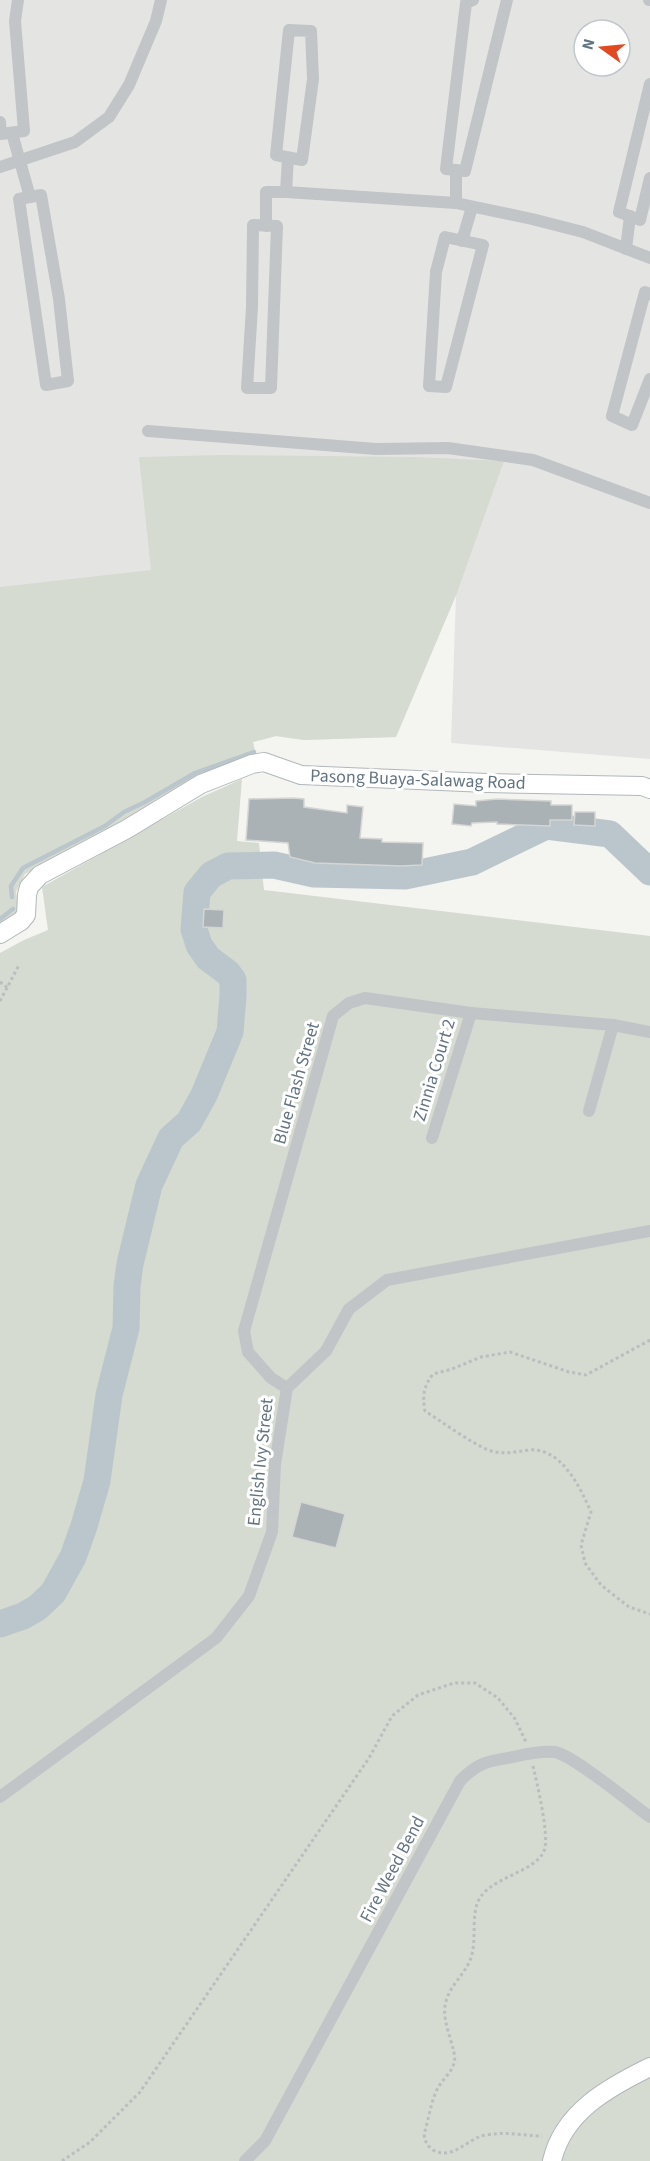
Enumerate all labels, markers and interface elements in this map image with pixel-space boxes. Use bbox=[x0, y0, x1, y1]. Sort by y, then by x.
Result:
north arrow bbox=[572, 18, 632, 78]
text: N bbox=[576, 36, 600, 52]
street label: Pasong Buaya-Salawag Road bbox=[310, 763, 526, 796]
street label: Zinnia Court 2 bbox=[407, 1016, 462, 1124]
street label: Blue Flash Street bbox=[267, 1019, 326, 1147]
street label: English Ivy Street bbox=[241, 1397, 280, 1527]
street label: Fire Weed Bend bbox=[354, 1812, 431, 1927]

